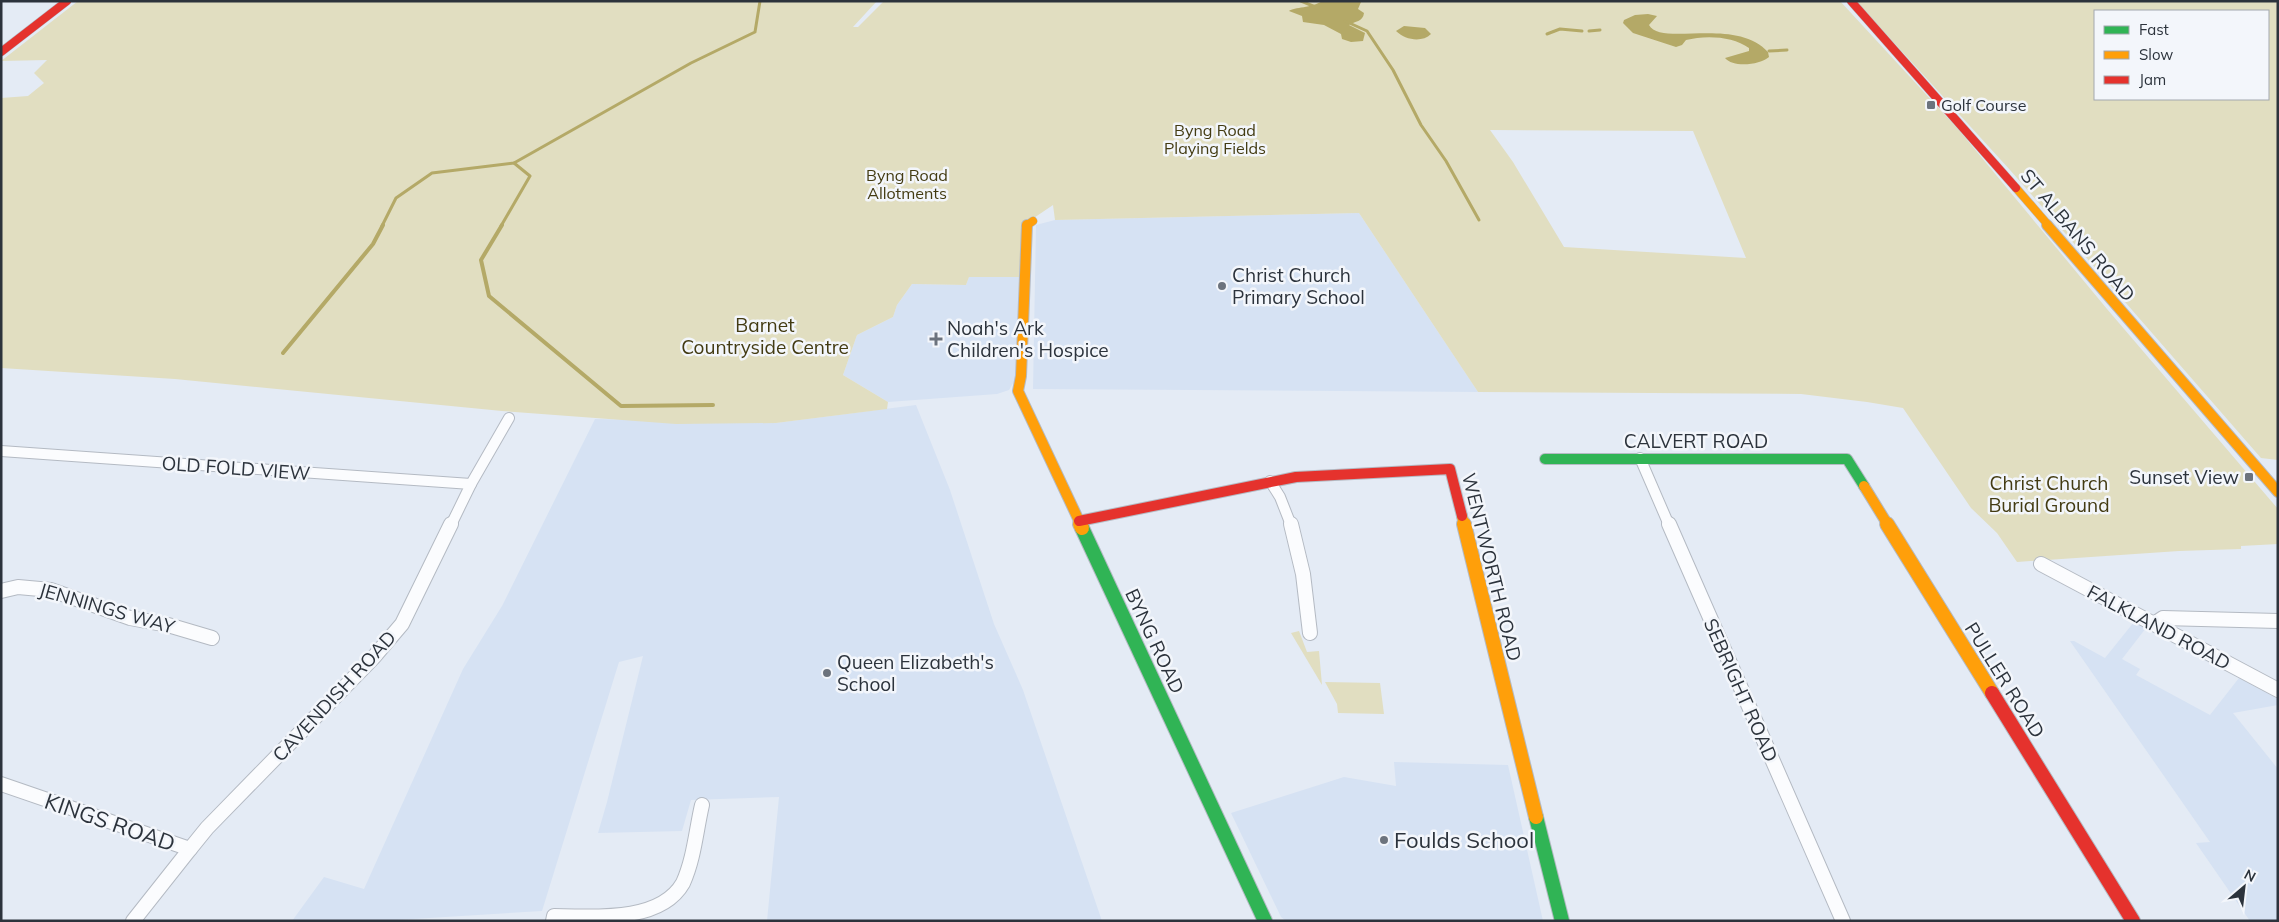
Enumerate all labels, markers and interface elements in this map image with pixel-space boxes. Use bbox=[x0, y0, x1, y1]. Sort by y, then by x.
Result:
legend bbox=[2094, 10, 2269, 100]
text: Fast bbox=[2139, 20, 2169, 39]
text: Slow bbox=[2139, 45, 2173, 64]
text: Jam bbox=[2139, 70, 2166, 89]
place label: Golf Course bbox=[1941, 95, 2026, 115]
marker: Golf Course bbox=[1925, 99, 1937, 111]
park label: Byng Road Playing Fields bbox=[1164, 120, 1266, 158]
street label: ST ALBANS ROAD bbox=[2016, 164, 2140, 306]
park label: Byng Road Allotments bbox=[866, 165, 948, 203]
place label: Christ Church Primary School bbox=[1232, 263, 1365, 309]
marker: Christ Church Primary School bbox=[1216, 280, 1228, 292]
park label: Barnet Countryside Centre bbox=[681, 313, 849, 359]
place label: Noah's Ark Children's Hospice bbox=[947, 316, 1109, 362]
marker: Noah's Ark Children's Hospice bbox=[929, 332, 943, 346]
street label: CALVERT ROAD bbox=[1624, 429, 1768, 453]
street label: OLD FOLD VIEW bbox=[161, 451, 311, 485]
place label: Sunset View bbox=[2129, 465, 2239, 489]
street label: WENTWORTH ROAD bbox=[1457, 470, 1527, 664]
park label: Christ Church Burial Ground bbox=[1988, 471, 2110, 517]
marker: Sunset View bbox=[2243, 471, 2255, 483]
street label: JENNINGS WAY bbox=[36, 577, 178, 639]
street label: FALKLAND ROAD bbox=[2083, 579, 2235, 675]
street label: BYNG ROAD bbox=[1120, 585, 1190, 697]
street label: SEBRIGHT ROAD bbox=[1699, 615, 1783, 765]
street label: PULLER ROAD bbox=[1960, 618, 2050, 742]
street label: CAVENDISH ROAD bbox=[267, 626, 401, 766]
place label: Queen Elizabeth's School bbox=[837, 650, 994, 696]
marker: Queen Elizabeth's School bbox=[821, 667, 833, 679]
street label: KINGS ROAD bbox=[41, 787, 179, 857]
place label: Foulds School bbox=[1394, 826, 1534, 854]
marker: Foulds School bbox=[1378, 834, 1390, 846]
north arrow bbox=[2219, 862, 2269, 912]
text: N bbox=[2241, 865, 2259, 886]

